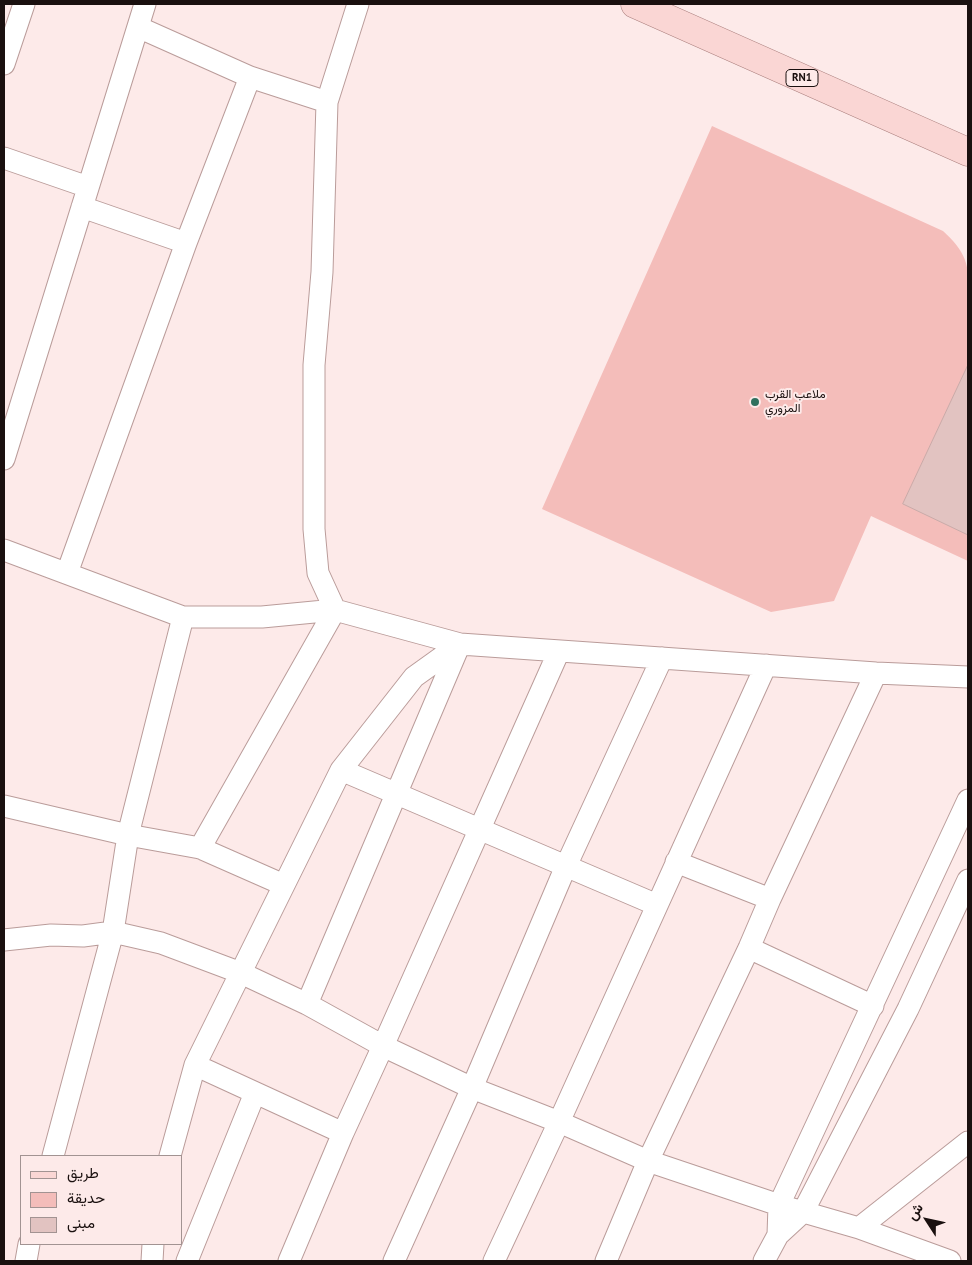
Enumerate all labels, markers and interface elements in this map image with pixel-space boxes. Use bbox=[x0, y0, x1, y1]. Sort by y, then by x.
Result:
road number: RN1 bbox=[786, 70, 818, 86]
place label: ملاعب القرب المزوري bbox=[765, 388, 826, 416]
marker: ملاعب القرب المزوري bbox=[749, 396, 761, 408]
legend bbox=[20, 1155, 182, 1245]
text: طريق bbox=[67, 1163, 99, 1182]
text: حديقة bbox=[67, 1188, 105, 1207]
north arrow bbox=[902, 1195, 952, 1245]
text: ش bbox=[903, 1199, 927, 1223]
text: مبنى bbox=[67, 1213, 95, 1232]

